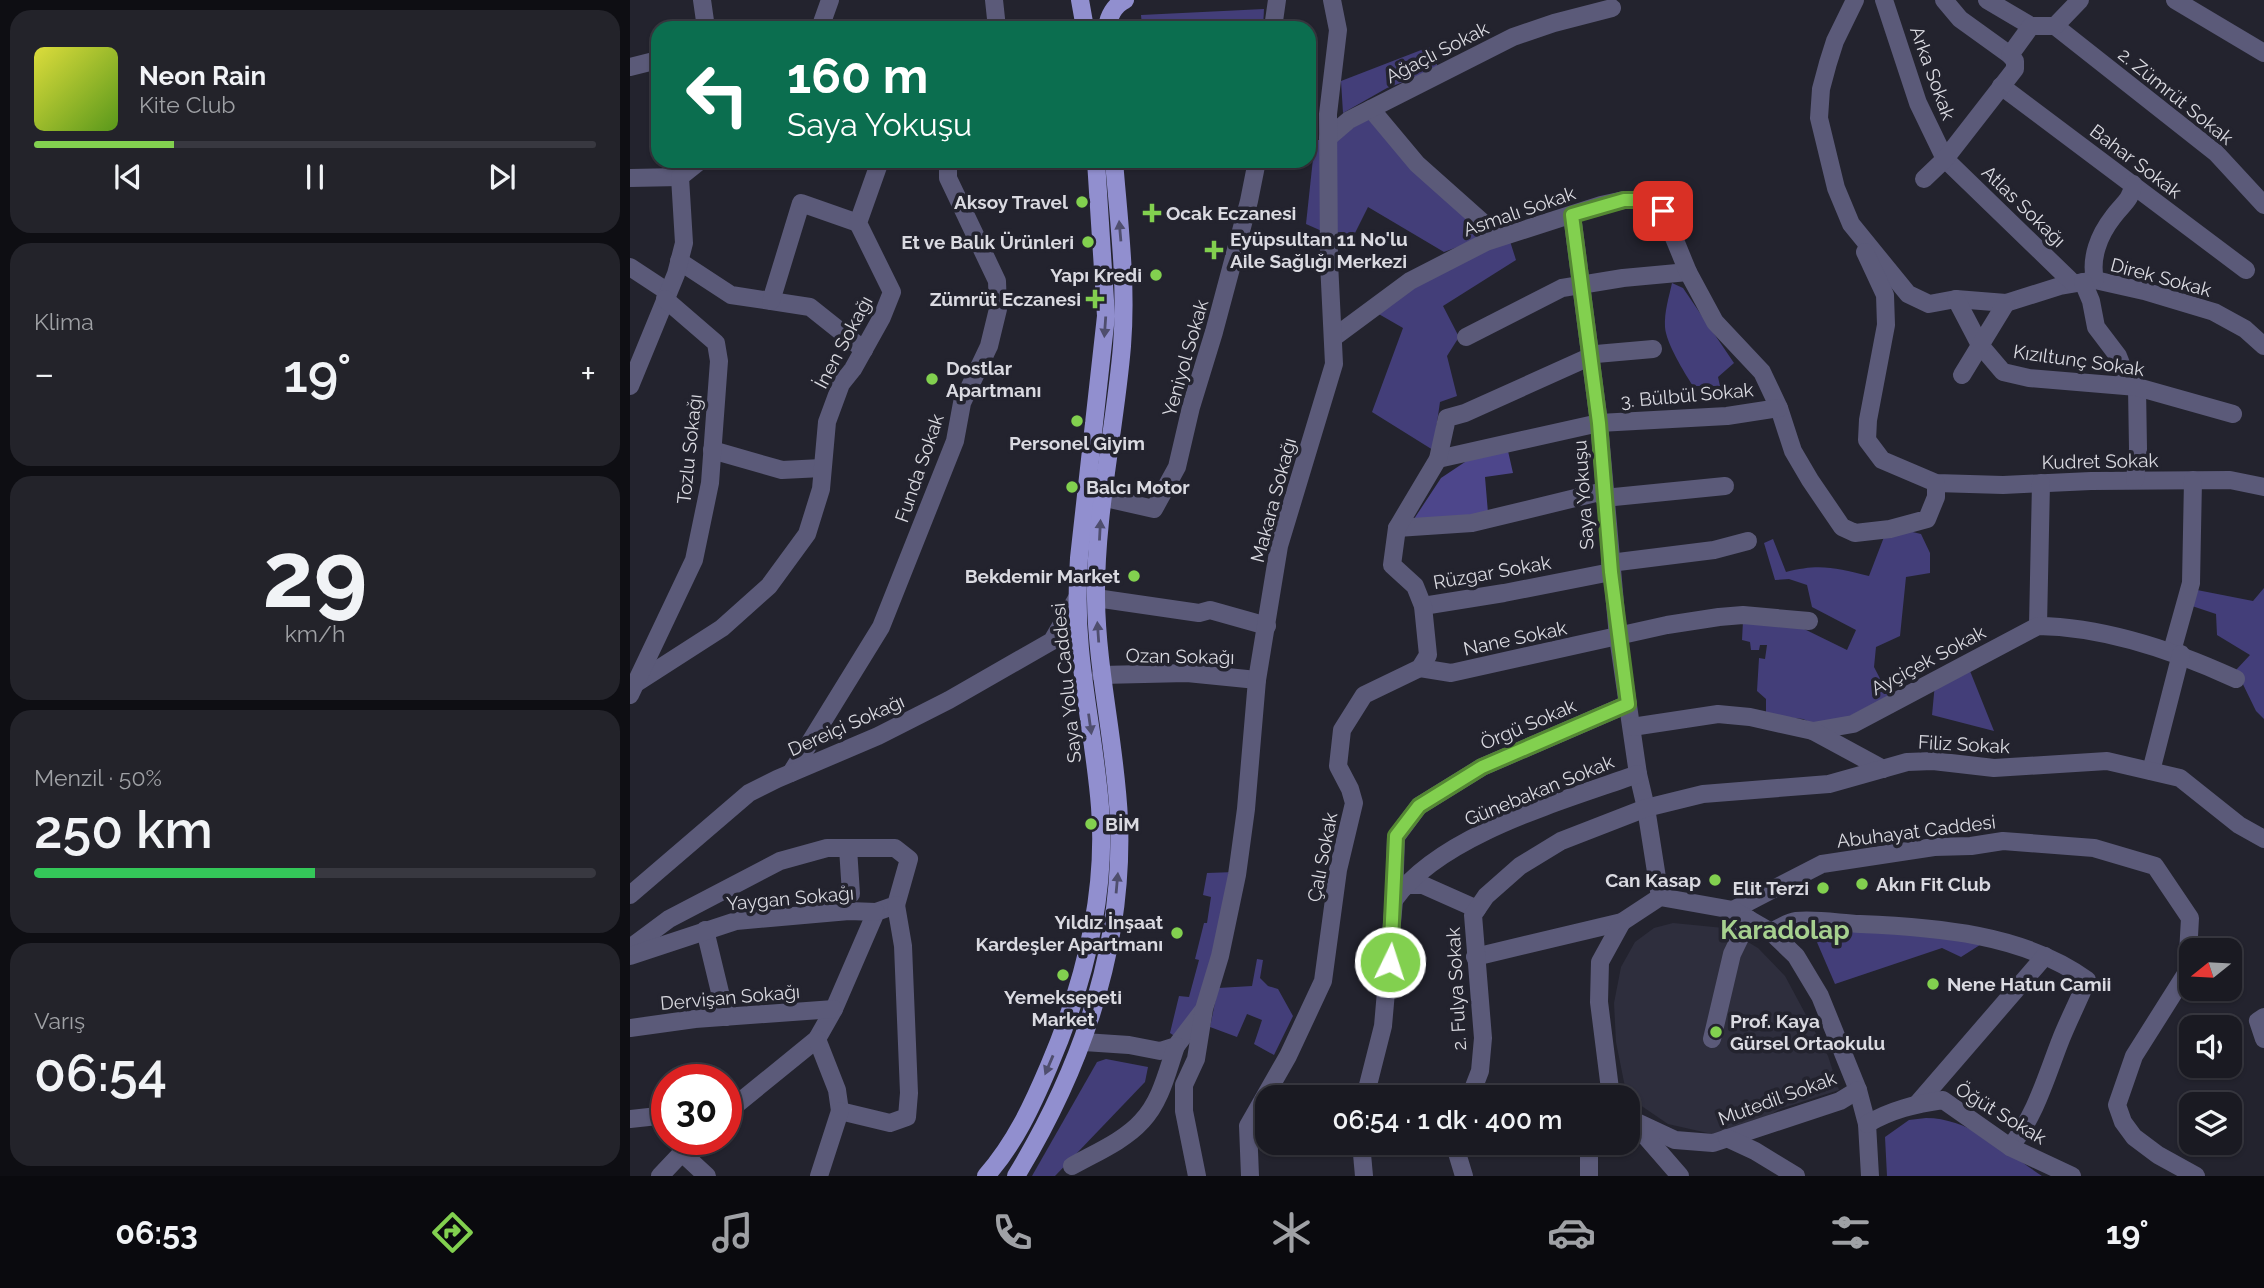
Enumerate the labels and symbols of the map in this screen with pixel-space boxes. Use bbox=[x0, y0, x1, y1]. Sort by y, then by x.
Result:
street label: Ağaçlı Sokak bbox=[1382, 17, 1492, 87]
street label: Arka Sokak bbox=[1906, 23, 1960, 123]
street label: 2. Zümrüt Sokak bbox=[2114, 43, 2238, 149]
street label: Bahar Sokak bbox=[2086, 119, 2186, 203]
street label: Atlas Sokağı bbox=[1978, 161, 2070, 251]
pin bbox=[1633, 181, 1693, 241]
street label: Asmalı Sokak bbox=[1460, 182, 1578, 240]
place label: Aksoy Travel bbox=[954, 191, 1069, 213]
marker: Aksoy Travel bbox=[1074, 194, 1090, 210]
place label: Ocak Eczanesi bbox=[1166, 202, 1296, 224]
marker: Ocak Eczanesi bbox=[1144, 205, 1160, 221]
one-way arrow bbox=[1114, 219, 1125, 241]
place label: Eyüpsultan 11 No'lu Aile Sağlığı Merkezi bbox=[1230, 228, 1408, 272]
place label: Et ve Balık Ürünleri bbox=[901, 231, 1074, 253]
marker: Et ve Balık Ürünleri bbox=[1080, 234, 1096, 250]
marker: Eyüpsultan 11 No'lu Aile Sağlığı Merkezi bbox=[1204, 240, 1224, 260]
street label: Direk Sokak bbox=[2108, 253, 2214, 301]
place label: Yapı Kredi bbox=[1050, 264, 1142, 286]
marker: Yapı Kredi bbox=[1148, 267, 1164, 283]
place label: Zümrüt Eczanesi bbox=[930, 288, 1081, 310]
marker: Zümrüt Eczanesi bbox=[1087, 291, 1103, 307]
street label: İnen Sokağı bbox=[809, 292, 877, 392]
street label: Yeniyol Sokak bbox=[1158, 297, 1212, 419]
one-way arrow bbox=[1099, 316, 1110, 338]
street label: Kızıltunç Sokak bbox=[2012, 340, 2146, 380]
place label: Dostlar Apartmanı bbox=[946, 357, 1041, 401]
marker: Dostlar Apartmanı bbox=[924, 371, 940, 387]
street label: 3. Bülbül Sokak bbox=[1620, 378, 1754, 412]
street label: Tozlu Sokağı bbox=[672, 393, 706, 505]
street label: Funda Sokak bbox=[890, 411, 948, 525]
marker: Personel Giyim bbox=[1069, 413, 1085, 429]
place label: Personel Giyim bbox=[1009, 432, 1145, 454]
street label: Makara Sokağı bbox=[1246, 435, 1300, 565]
street label: Saya Yokuşu bbox=[1568, 439, 1598, 551]
street label: Kudret Sokak bbox=[2041, 449, 2159, 473]
place label: Balcı Motor bbox=[1086, 476, 1190, 498]
marker: Balcı Motor bbox=[1064, 479, 1080, 495]
one-way arrow bbox=[1094, 519, 1105, 541]
street label: Rüzgar Sokak bbox=[1431, 551, 1553, 593]
place label: Bekdemir Market bbox=[965, 565, 1121, 587]
marker: Bekdemir Market bbox=[1126, 568, 1142, 584]
street label: Saya Yolu Caddesi bbox=[1047, 602, 1085, 764]
street label: Nane Sokak bbox=[1461, 616, 1569, 660]
one-way arrow bbox=[1093, 621, 1104, 643]
street label: Ayçiçek Sokak bbox=[1867, 621, 1989, 699]
street label: Ozan Sokağı bbox=[1125, 644, 1235, 668]
street label: Dereiçi Sokağı bbox=[784, 690, 908, 760]
street label: Örgü Sokak bbox=[1477, 694, 1579, 754]
one-way arrow bbox=[1085, 713, 1096, 735]
street label: Filiz Sokak bbox=[1917, 731, 2011, 757]
street label: Günebakan Sokak bbox=[1461, 750, 1617, 830]
street label: Çalı Sokak bbox=[1303, 810, 1341, 904]
street label: Abuhayat Caddesi bbox=[1835, 810, 1997, 852]
place label: BİM bbox=[1105, 813, 1140, 835]
marker: BİM bbox=[1083, 816, 1099, 832]
place label: Can Kasap bbox=[1605, 869, 1701, 891]
one-way arrow bbox=[1112, 872, 1123, 894]
marker: Can Kasap bbox=[1707, 872, 1723, 888]
place label: Akın Fit Club bbox=[1876, 873, 1991, 895]
marker: Akın Fit Club bbox=[1854, 876, 1870, 892]
place label: Elit Terzi bbox=[1733, 877, 1809, 899]
marker: Elit Terzi bbox=[1815, 880, 1831, 896]
street label: Yaygan Sokağı bbox=[725, 881, 855, 915]
place label: Yıldız İnşaat Kardeşler Apartmanı bbox=[976, 911, 1164, 955]
district label: Karadolap bbox=[1720, 915, 1850, 945]
marker: Yıldız İnşaat Kardeşler Apartmanı bbox=[1169, 925, 1185, 941]
position arrow bbox=[1353, 925, 1427, 999]
street label: 2. Fulya Sokak bbox=[1442, 927, 1470, 1051]
north arrow bbox=[2179, 938, 2242, 1001]
marker: Yemeksepeti Market bbox=[1055, 967, 1071, 983]
place label: Nene Hatun Camii bbox=[1947, 973, 2111, 995]
marker: Nene Hatun Camii bbox=[1925, 976, 1941, 992]
street label: Dervişan Sokağı bbox=[659, 980, 801, 1014]
place label: Yemeksepeti Market bbox=[1004, 986, 1122, 1030]
place label: Prof. Kaya Gürsel Ortaokulu bbox=[1730, 1010, 1885, 1054]
marker: Prof. Kaya Gürsel Ortaokulu bbox=[1708, 1024, 1724, 1040]
one-way arrow bbox=[1044, 1055, 1055, 1076]
speed limit sign: 30 bbox=[651, 1064, 742, 1155]
street label: Mutedil Sokak bbox=[1715, 1066, 1839, 1130]
street label: Öğüt Sokak bbox=[1952, 1077, 2050, 1149]

